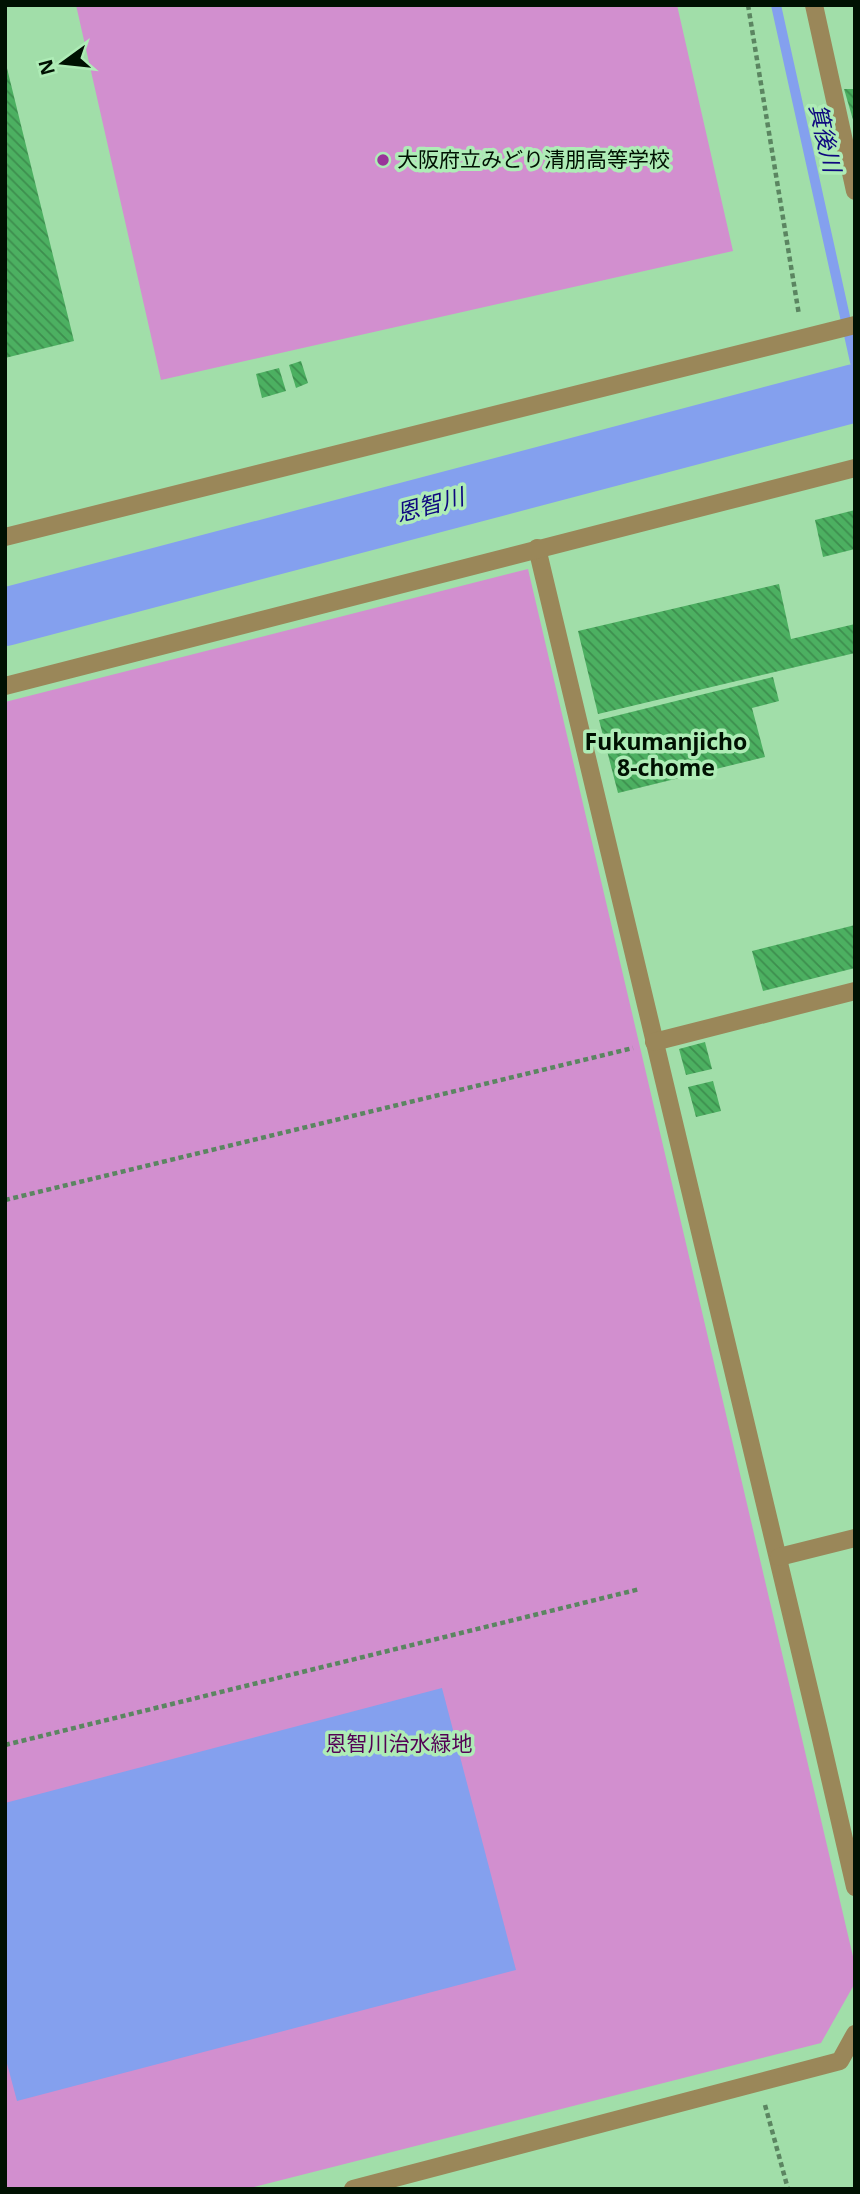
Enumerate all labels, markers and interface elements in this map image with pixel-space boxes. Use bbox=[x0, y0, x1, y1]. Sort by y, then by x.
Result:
north arrow bbox=[28, 28, 98, 98]
text: N bbox=[32, 57, 61, 78]
water label: 箕後川 bbox=[803, 101, 850, 178]
place label: 大阪府立みどり清朋高等学校 bbox=[397, 145, 670, 173]
marker: 大阪府立みどり清朋高等学校 bbox=[375, 152, 391, 168]
water label: 恩智川 bbox=[392, 479, 470, 528]
district label: Fukumanjicho 8-chome bbox=[585, 725, 747, 783]
park label: 恩智川治水緑地 bbox=[326, 1729, 473, 1757]

